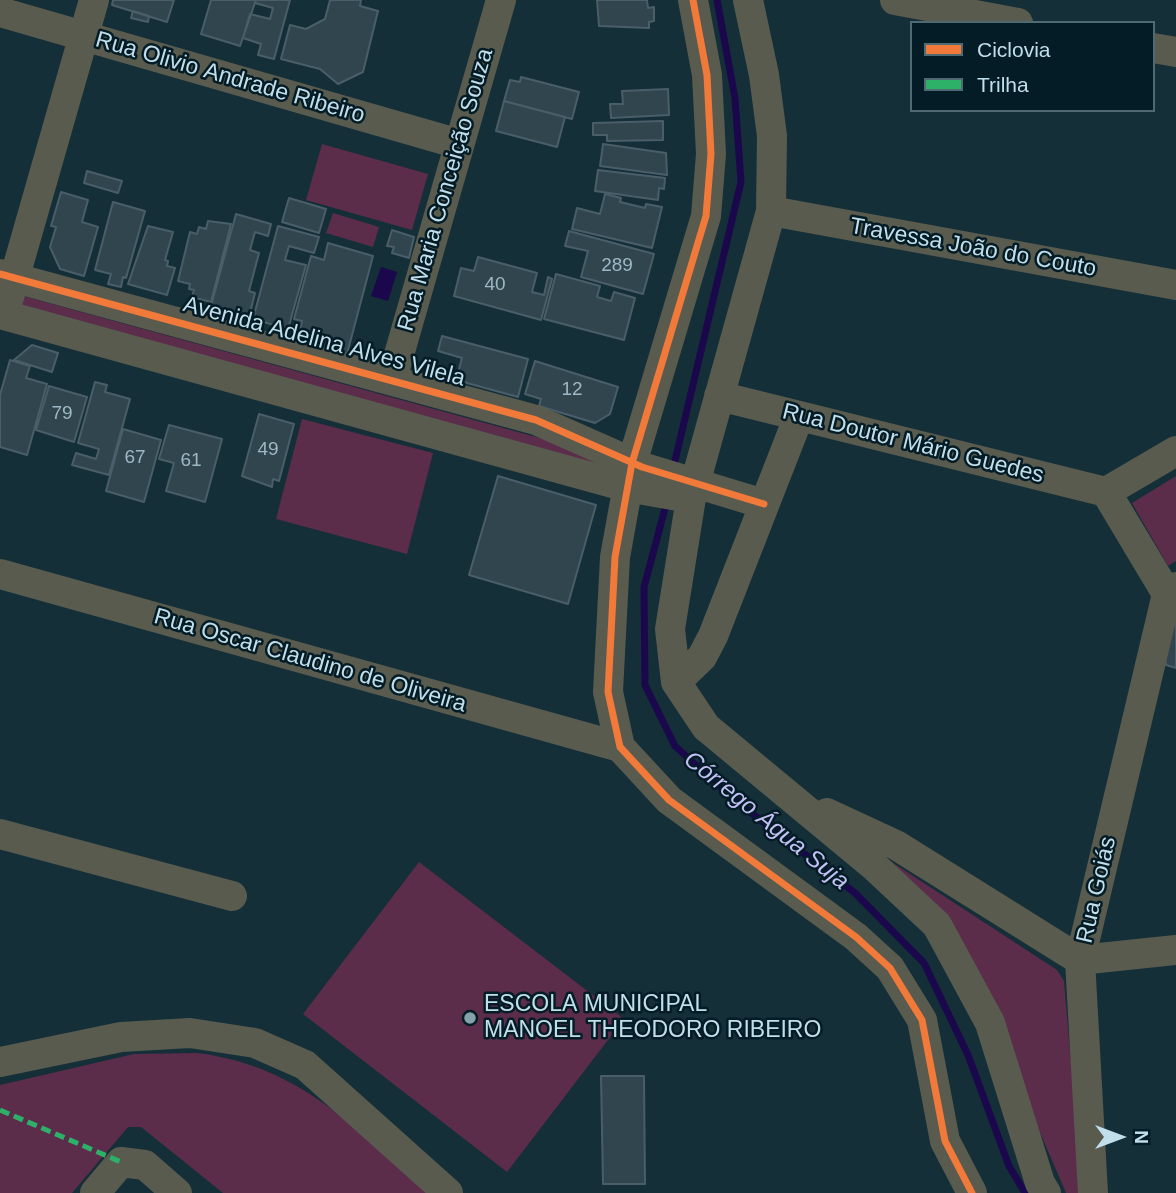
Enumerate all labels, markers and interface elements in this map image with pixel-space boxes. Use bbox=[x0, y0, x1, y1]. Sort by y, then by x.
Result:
legend bbox=[910, 21, 1155, 112]
street label: Rua Olivio Andrade Ribeiro bbox=[92, 26, 368, 130]
text: Ciclovia bbox=[977, 38, 1051, 61]
street label: Rua Maria Conceição Souza bbox=[392, 45, 500, 335]
text: Trilha bbox=[977, 73, 1029, 96]
street label: Travessa João do Couto bbox=[848, 213, 1098, 283]
house number: 289 bbox=[601, 255, 633, 277]
house number: 40 bbox=[484, 274, 506, 296]
street label: Avenida Adelina Alves Vilela bbox=[180, 291, 468, 393]
house number: 12 bbox=[561, 379, 583, 401]
street label: Rua Doutor Mário Guedes bbox=[779, 398, 1047, 490]
house number: 79 bbox=[51, 403, 73, 425]
house number: 49 bbox=[257, 439, 279, 461]
house number: 67 bbox=[124, 447, 146, 469]
house number: 61 bbox=[180, 450, 202, 472]
street label: Rua Oscar Claudino de Oliveira bbox=[151, 603, 469, 719]
water label: Córrego Água Suja bbox=[678, 746, 854, 896]
street label: Rua Goiás bbox=[1071, 834, 1123, 946]
place label: ESCOLA MUNICIPAL MANOEL THEODORO RIBEIRO bbox=[484, 991, 821, 1045]
marker: ESCOLA MUNICIPAL MANOEL THEODORO RIBEIRO bbox=[462, 1010, 478, 1026]
north arrow bbox=[1085, 1102, 1155, 1172]
text: N bbox=[1131, 1130, 1152, 1144]

